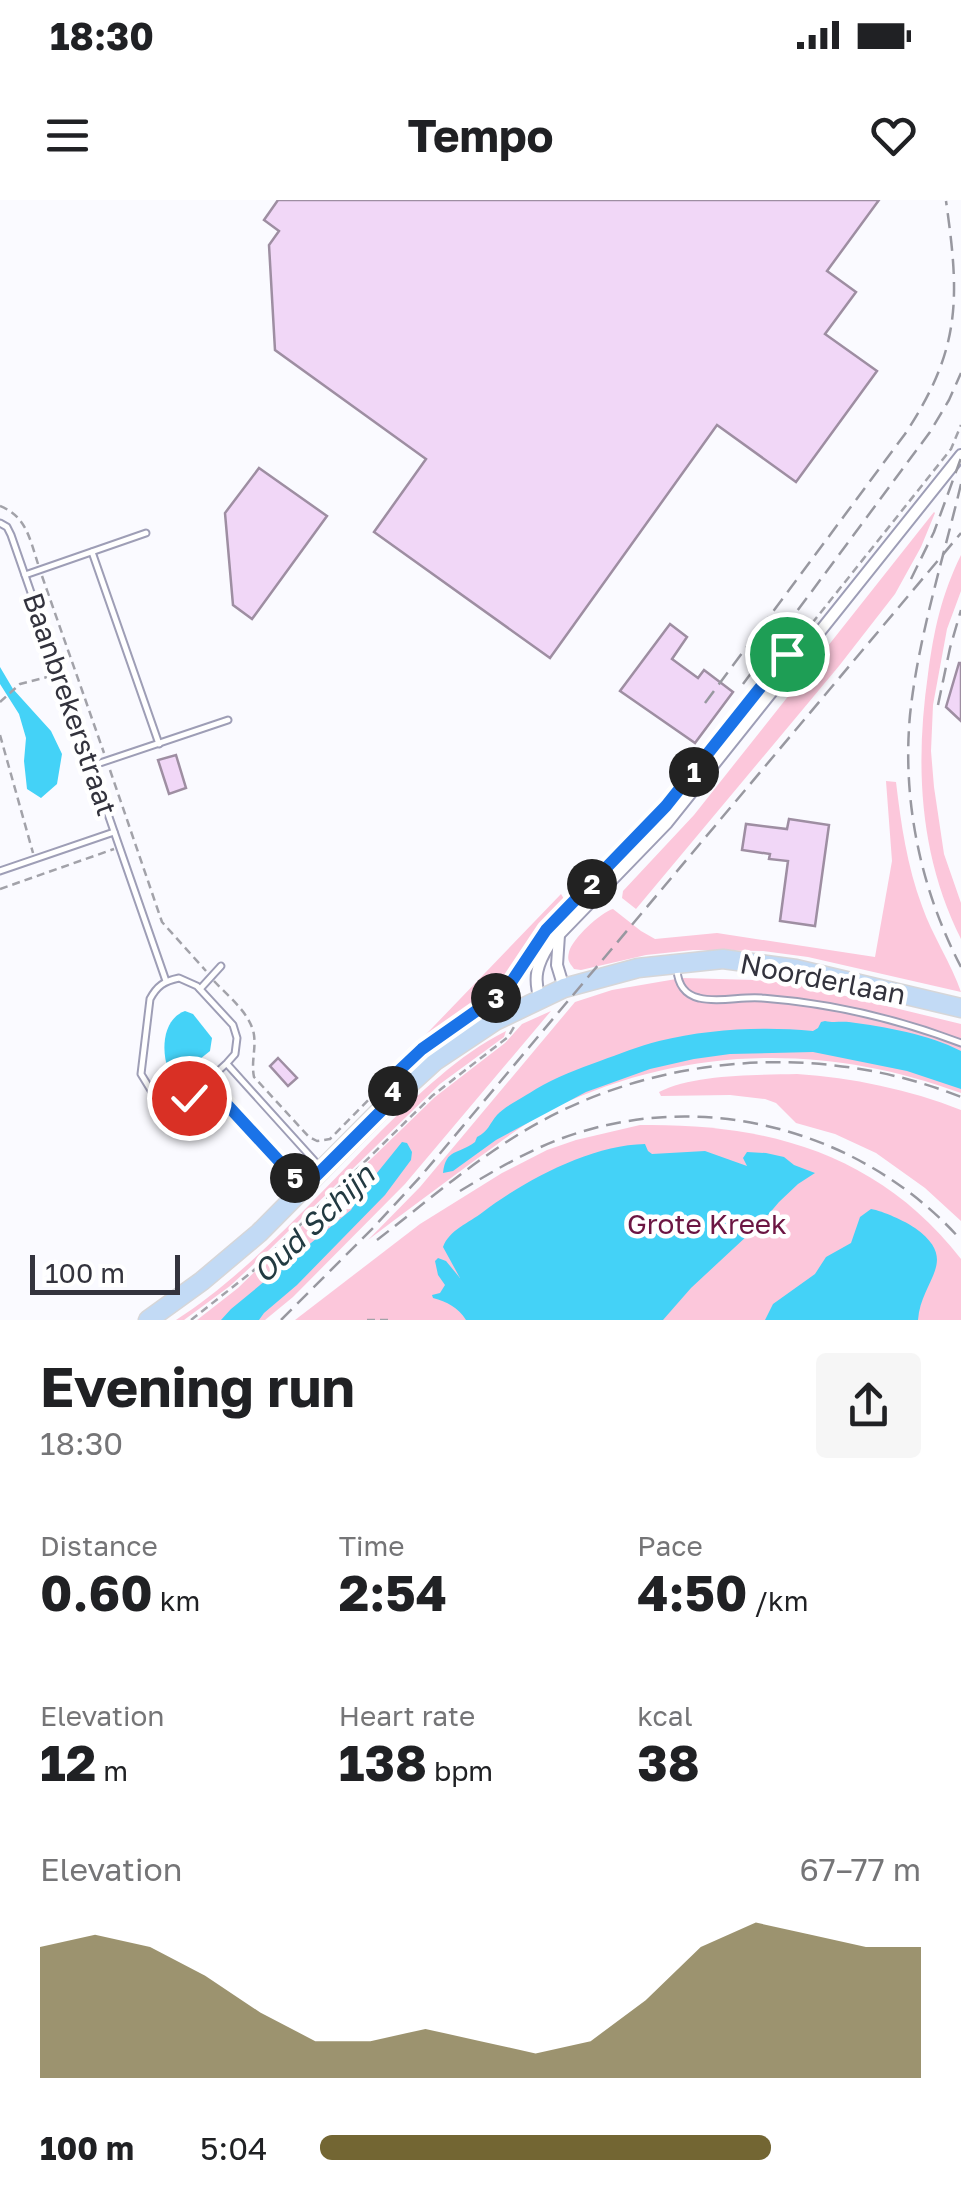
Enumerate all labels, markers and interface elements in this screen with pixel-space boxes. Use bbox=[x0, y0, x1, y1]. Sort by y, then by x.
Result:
text: 18:30 bbox=[50, 13, 154, 58]
icon: menu bbox=[40, 108, 95, 163]
text: Tempo bbox=[407, 108, 554, 162]
icon: heart bbox=[866, 108, 921, 163]
street label: Baanbrekerstraat bbox=[17, 588, 124, 820]
pin bbox=[745, 612, 830, 697]
icon: arrive bbox=[760, 627, 815, 682]
pin: 1 bbox=[669, 747, 719, 797]
text: 1 bbox=[687, 755, 701, 788]
pin: 2 bbox=[567, 859, 617, 909]
text: 2 bbox=[583, 867, 601, 900]
street label: Noorderlaan bbox=[738, 946, 909, 1011]
pin: 3 bbox=[471, 973, 521, 1023]
text: 3 bbox=[487, 981, 505, 1014]
pin bbox=[147, 1056, 232, 1141]
pin: 4 bbox=[368, 1066, 418, 1116]
icon: check bbox=[162, 1071, 217, 1126]
text: 4 bbox=[384, 1074, 402, 1107]
pin: 5 bbox=[270, 1153, 320, 1203]
water label: Oud Schijn bbox=[245, 1155, 383, 1290]
text: 5 bbox=[286, 1161, 304, 1194]
park label: Grote Kreek bbox=[627, 1207, 787, 1240]
scale bar bbox=[30, 1250, 180, 1294]
text: 100 m bbox=[45, 1256, 125, 1289]
text: Evening run bbox=[40, 1353, 355, 1419]
button: share bbox=[816, 1353, 921, 1458]
text: 18:30 bbox=[40, 1424, 123, 1462]
text: Distance bbox=[40, 1529, 158, 1562]
text: Time bbox=[339, 1529, 405, 1562]
text: Pace bbox=[637, 1529, 703, 1562]
text: 0.60 bbox=[40, 1562, 153, 1622]
text: 2:54 bbox=[339, 1562, 447, 1622]
text: 4:50 bbox=[637, 1562, 748, 1622]
text: km bbox=[153, 1584, 200, 1617]
text: /km bbox=[748, 1584, 809, 1617]
text: Elevation bbox=[40, 1699, 165, 1732]
text: Heart rate bbox=[339, 1699, 475, 1732]
text: kcal bbox=[637, 1699, 693, 1732]
text: 12 bbox=[40, 1732, 96, 1792]
text: 138 bbox=[339, 1732, 427, 1792]
text: 38 bbox=[637, 1732, 700, 1792]
text: m bbox=[96, 1754, 128, 1787]
text: bpm bbox=[427, 1754, 493, 1787]
text: Elevation bbox=[40, 1850, 182, 1888]
text: 67–77 m bbox=[799, 1850, 921, 1888]
text: 100 m bbox=[40, 2129, 134, 2167]
text: 5:04 bbox=[200, 2129, 268, 2167]

